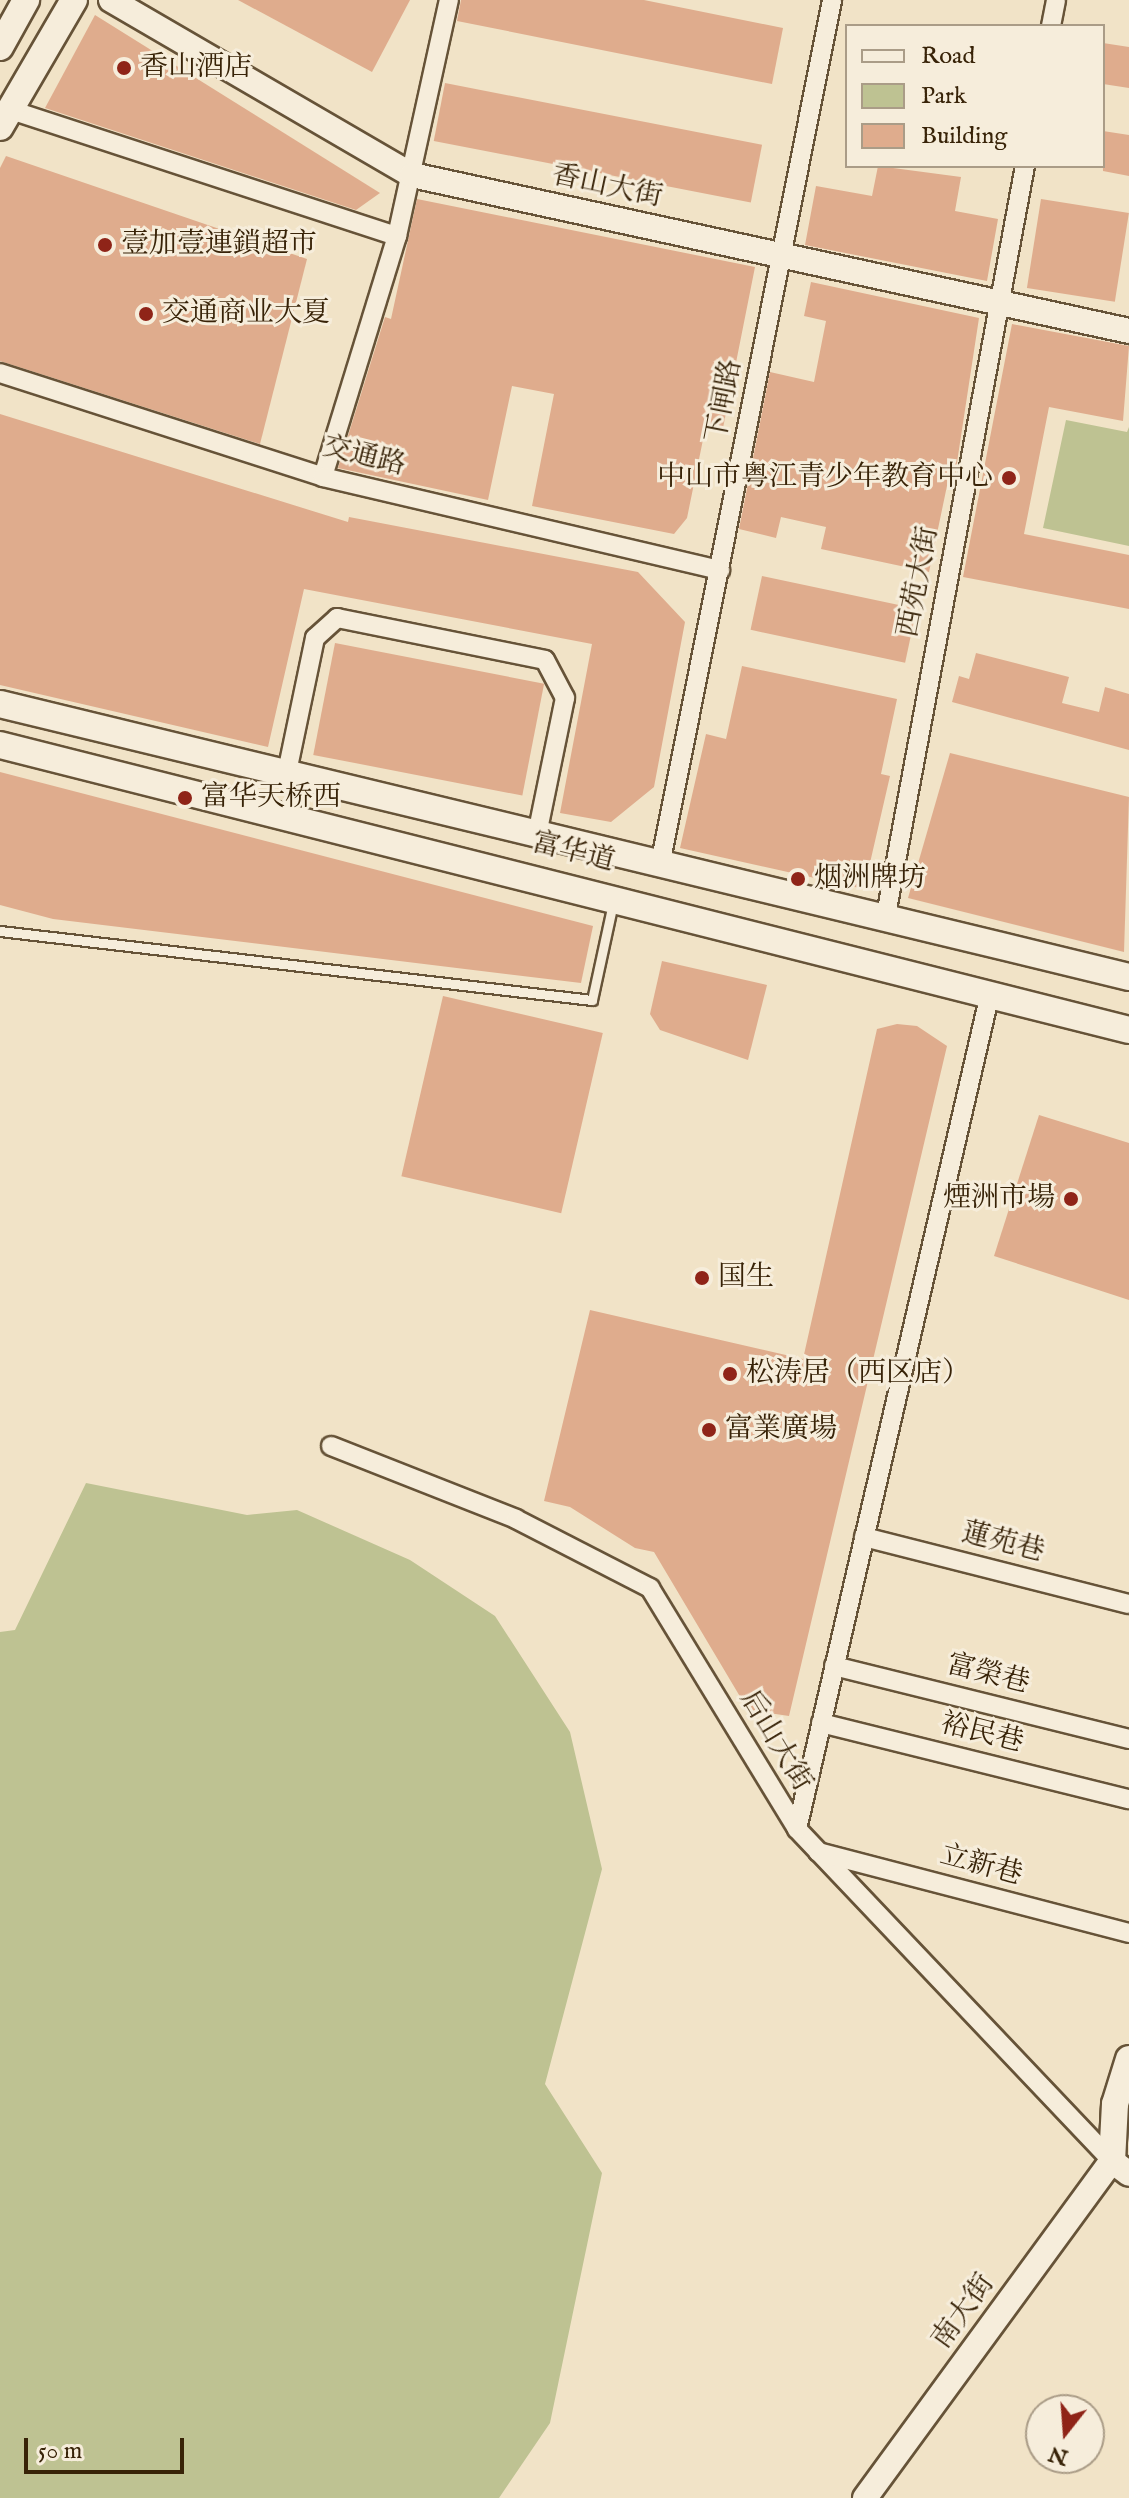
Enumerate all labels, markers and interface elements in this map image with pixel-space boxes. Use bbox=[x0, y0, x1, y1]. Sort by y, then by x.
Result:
legend bbox=[845, 24, 1105, 168]
text: Road bbox=[921, 41, 975, 72]
place label: 香山酒店 bbox=[140, 51, 252, 85]
marker: 香山酒店 bbox=[115, 59, 133, 77]
text: Park bbox=[921, 81, 967, 112]
text: Building bbox=[921, 121, 1007, 152]
street label: 香山大街 bbox=[549, 159, 665, 215]
place label: 壹加壹連鎖超市 bbox=[121, 228, 317, 262]
marker: 壹加壹連鎖超市 bbox=[96, 236, 114, 254]
place label: 交通商业大夏 bbox=[162, 297, 330, 331]
marker: 交通商业大夏 bbox=[137, 305, 155, 323]
street label: 下闸路 bbox=[700, 357, 750, 445]
street label: 交通路 bbox=[319, 431, 409, 483]
place label: 中山市粤江青少年教育中心 bbox=[657, 461, 993, 495]
marker: 中山市粤江青少年教育中心 bbox=[1000, 469, 1018, 487]
street label: 西苑大街 bbox=[892, 524, 946, 640]
place label: 富华天桥西 bbox=[201, 781, 341, 815]
marker: 富华天桥西 bbox=[176, 789, 194, 807]
street label: 富华道 bbox=[528, 827, 618, 879]
place label: 烟洲牌坊 bbox=[814, 862, 926, 896]
marker: 烟洲牌坊 bbox=[789, 870, 807, 888]
place label: 煙洲市場 bbox=[943, 1182, 1055, 1216]
marker: 煙洲市場 bbox=[1062, 1190, 1080, 1208]
place label: 国生 bbox=[718, 1261, 774, 1295]
marker: 国生 bbox=[693, 1269, 711, 1287]
place label: 松涛居（西区店） bbox=[746, 1357, 970, 1391]
marker: 松涛居（西区店） bbox=[721, 1365, 739, 1383]
place label: 富業廣場 bbox=[725, 1413, 837, 1447]
marker: 富業廣場 bbox=[700, 1421, 718, 1439]
street label: 蓮苑巷 bbox=[958, 1517, 1048, 1569]
street label: 富榮巷 bbox=[943, 1649, 1033, 1701]
street label: 后山大街 bbox=[732, 1684, 818, 1798]
street label: 裕民巷 bbox=[937, 1708, 1027, 1760]
street label: 立新巷 bbox=[936, 1839, 1026, 1893]
street label: 南大街 bbox=[926, 2268, 1002, 2356]
north arrow bbox=[1025, 2394, 1105, 2474]
scale bar bbox=[28, 2422, 188, 2472]
text: 50 m bbox=[38, 2436, 82, 2467]
text: N bbox=[1045, 2439, 1072, 2471]

